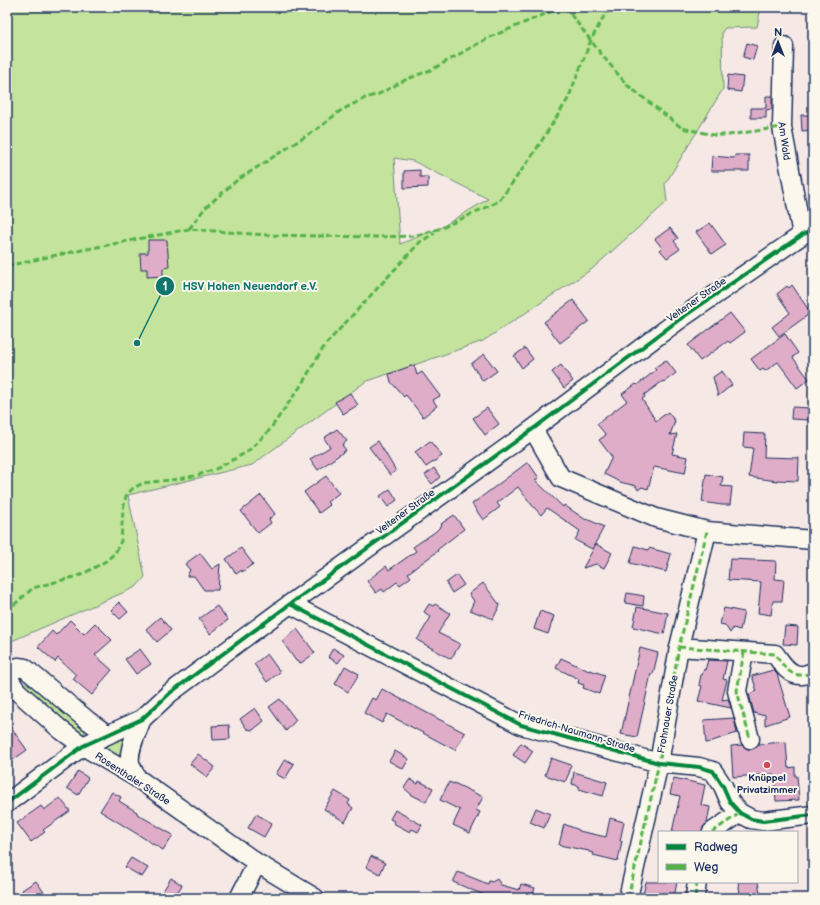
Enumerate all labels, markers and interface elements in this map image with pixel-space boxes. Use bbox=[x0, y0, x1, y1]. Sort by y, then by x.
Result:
north arrow bbox=[758, 22, 798, 62]
text: N bbox=[774, 26, 782, 39]
street label: Am Wald bbox=[775, 121, 793, 161]
callout: HSV Hohen Neuendorf e.V. bbox=[155, 274, 325, 297]
street label: Veltener Straße bbox=[665, 275, 729, 325]
text: 1 bbox=[162, 279, 168, 294]
text: HSV Hohen Neuendorf e.V. bbox=[183, 280, 318, 293]
street label: Veltener Straße bbox=[374, 486, 437, 537]
street label: Frohnauer Straße bbox=[655, 674, 681, 754]
street label: Friedrich-Naumann-Straße bbox=[517, 708, 637, 755]
street label: Rosenthaler Straße bbox=[93, 750, 172, 808]
marker: Knüppel Privatzimmer bbox=[762, 760, 772, 770]
place label: Knüppel Privatzimmer bbox=[737, 772, 798, 796]
legend bbox=[658, 831, 798, 883]
text: Radweg bbox=[694, 840, 738, 855]
text: Weg bbox=[694, 860, 718, 875]

